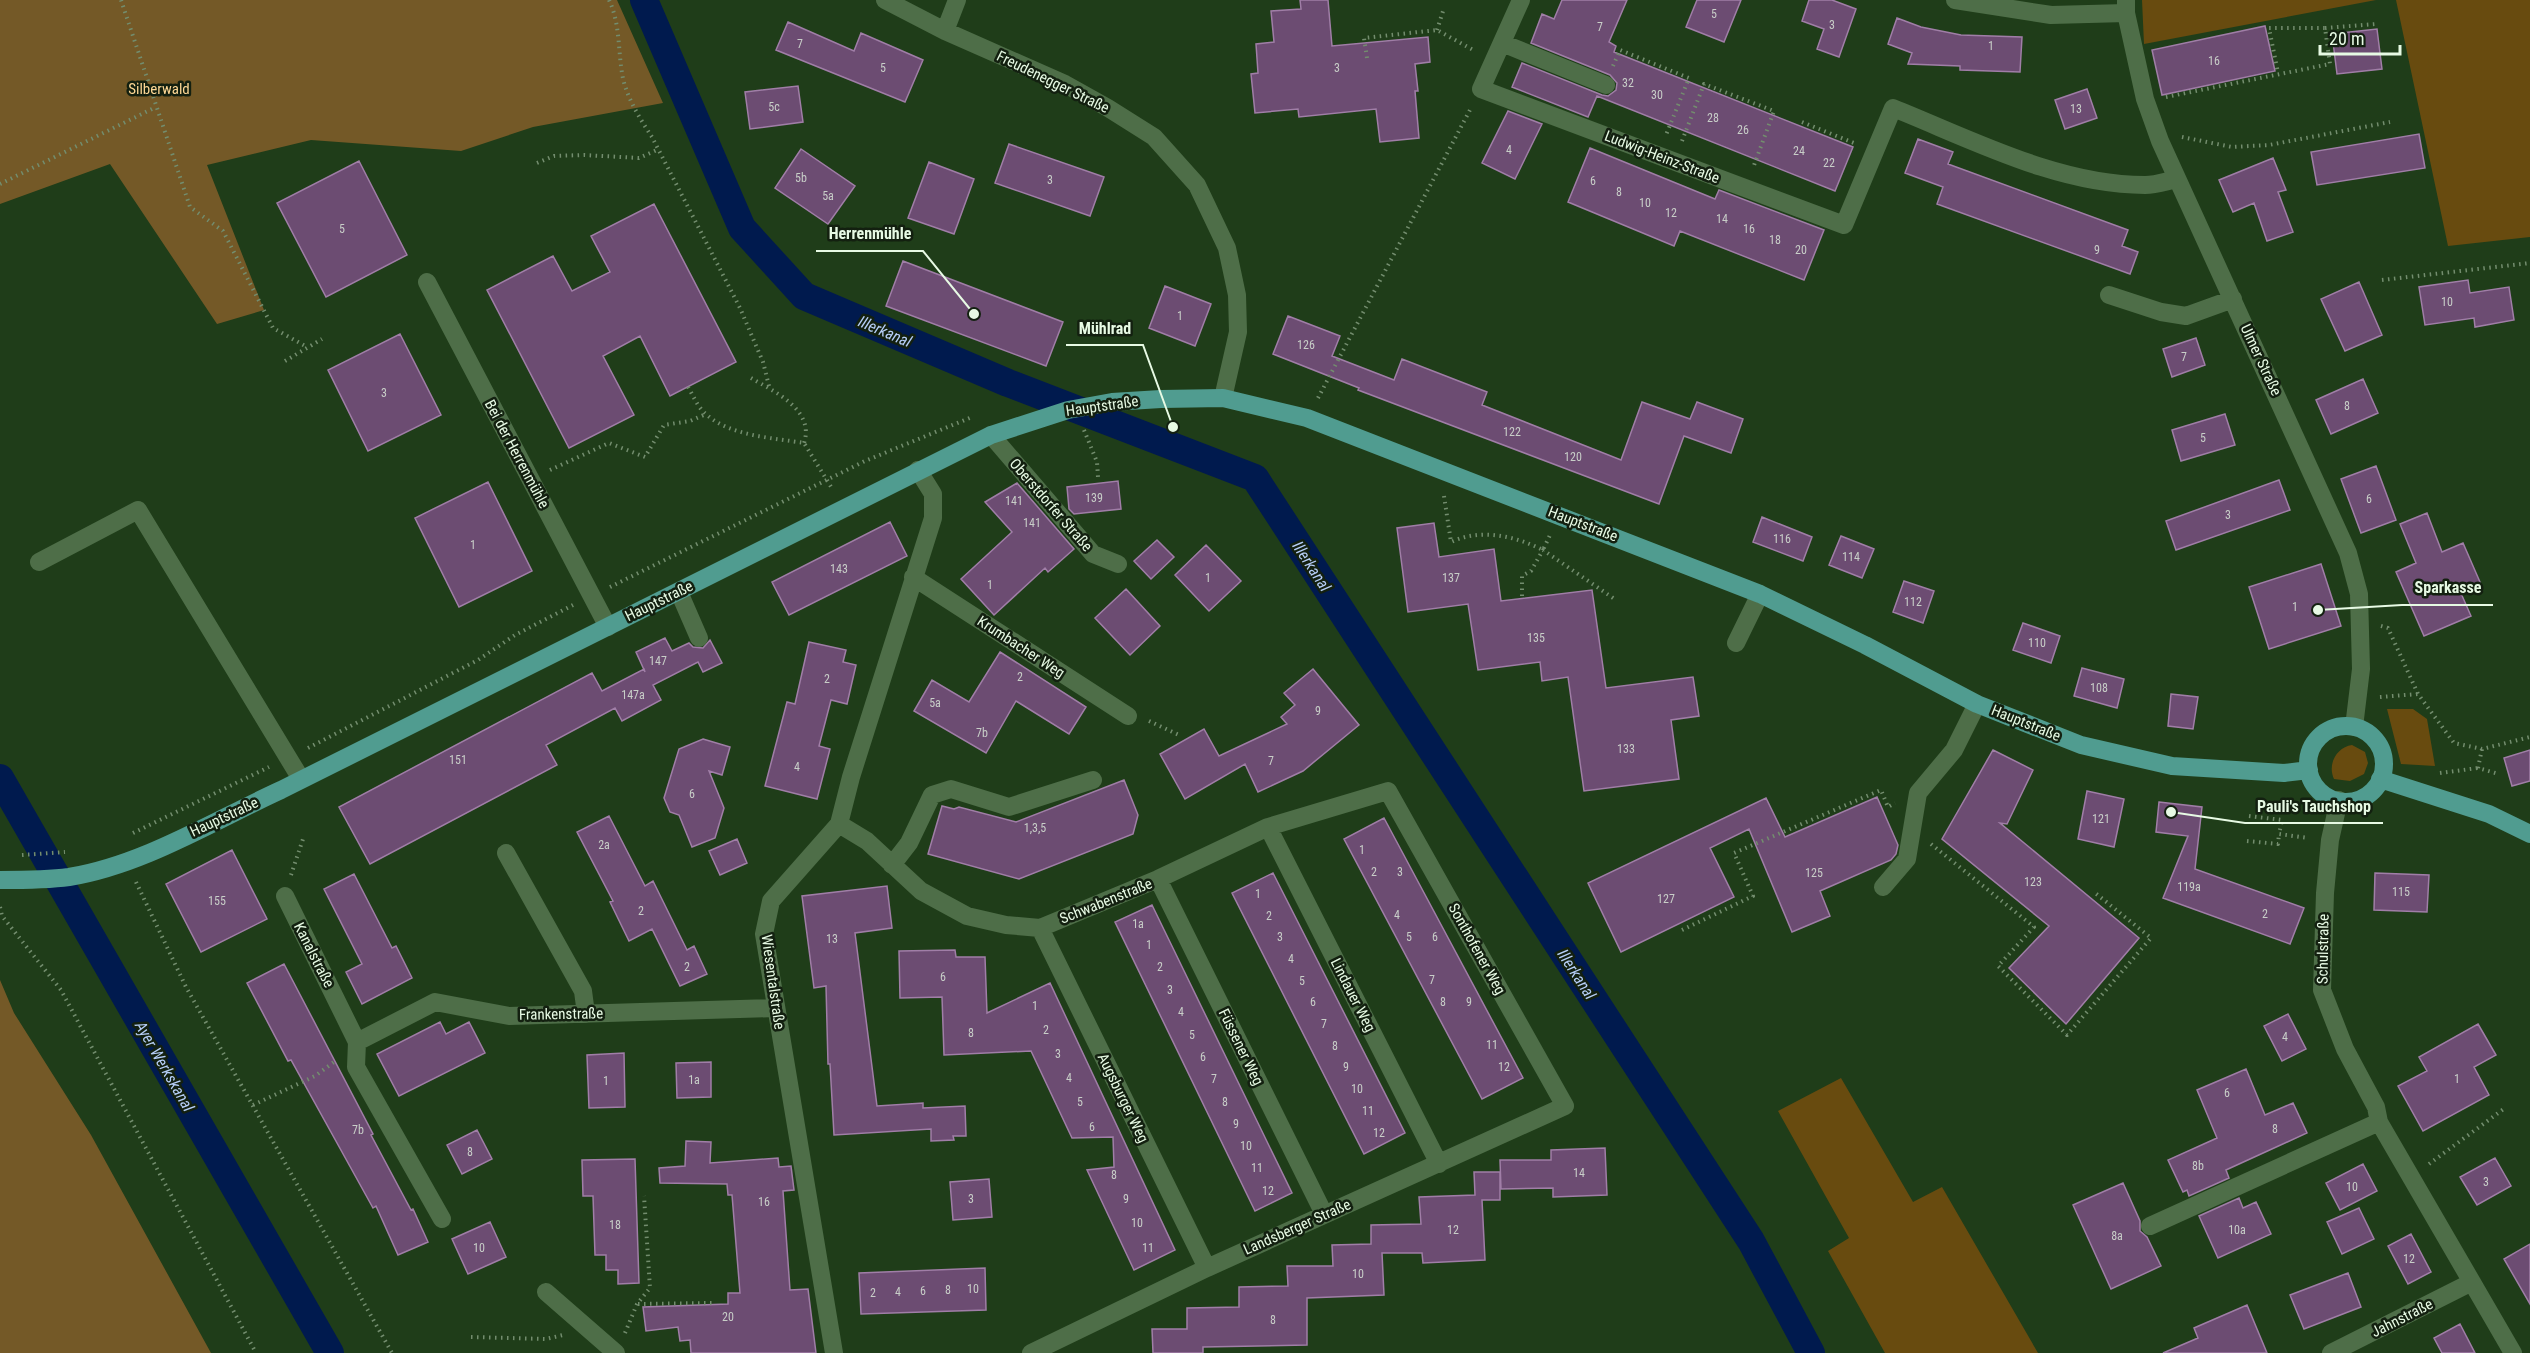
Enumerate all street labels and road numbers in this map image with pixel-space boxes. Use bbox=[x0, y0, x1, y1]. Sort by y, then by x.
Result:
street label: Freudenegger Straße bbox=[994, 47, 1112, 117]
street label: Ludwig-Heinz-Straße bbox=[1602, 127, 1722, 187]
street label: Ulmer Straße bbox=[2237, 321, 2285, 399]
street label: Hauptstraße bbox=[1065, 392, 1139, 420]
street label: Bei der Herrenmühle bbox=[481, 397, 553, 511]
street label: Oberstdorfer Straße bbox=[1006, 455, 1096, 555]
street label: Hauptstraße bbox=[1546, 502, 1620, 546]
street label: Hauptstraße bbox=[622, 577, 696, 625]
street label: Krumbacher Weg bbox=[974, 612, 1068, 682]
street label: Hauptstraße bbox=[1989, 701, 2063, 745]
street label: Hauptstraße bbox=[187, 793, 261, 841]
street label: Schwabenstraße bbox=[1057, 874, 1155, 928]
street label: Sonthofener Weg bbox=[1445, 900, 1509, 998]
street label: Schulstraße bbox=[2313, 914, 2333, 984]
street label: Kanalstraße bbox=[290, 919, 338, 991]
street label: Wiesentalstraße bbox=[757, 933, 789, 1031]
street label: Lindauer Weg bbox=[1327, 955, 1379, 1035]
street label: Frankenstraße bbox=[519, 1004, 603, 1024]
street label: Füssener Weg bbox=[1215, 1006, 1267, 1088]
street label: Augsburger Weg bbox=[1094, 1050, 1152, 1146]
street label: Landsberger Straße bbox=[1240, 1195, 1354, 1259]
street label: Jahnstraße bbox=[2368, 1295, 2436, 1341]

